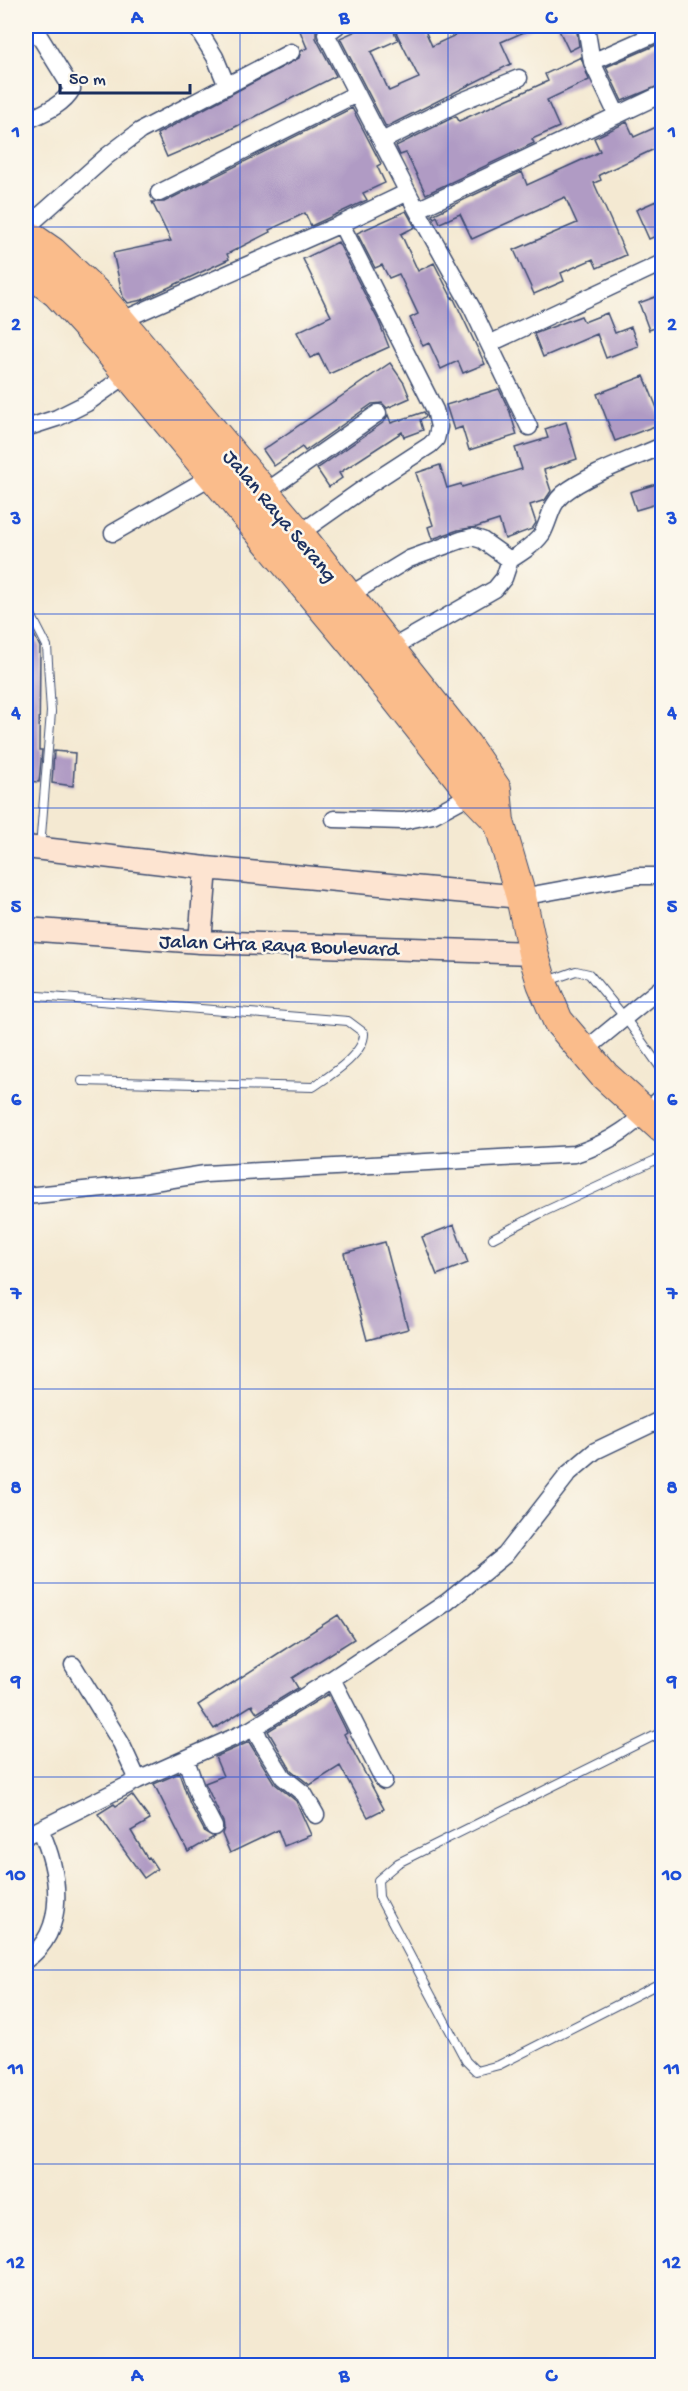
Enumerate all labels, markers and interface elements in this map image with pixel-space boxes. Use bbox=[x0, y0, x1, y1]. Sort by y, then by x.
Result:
text: A bbox=[130, 8, 145, 31]
text: B bbox=[338, 8, 350, 31]
text: C bbox=[545, 8, 559, 31]
scale bar bbox=[60, 57, 190, 95]
text: 50 m bbox=[69, 70, 106, 91]
text: 1 bbox=[11, 122, 20, 145]
text: 1 bbox=[667, 122, 676, 145]
text: 2 bbox=[11, 315, 21, 338]
text: 2 bbox=[667, 315, 677, 338]
street label: Jalan Raya Serang bbox=[216, 446, 341, 589]
text: 3 bbox=[10, 509, 21, 532]
text: 3 bbox=[666, 509, 677, 532]
text: 4 bbox=[10, 703, 21, 726]
text: 4 bbox=[666, 703, 677, 726]
text: 5 bbox=[11, 897, 22, 920]
text: 5 bbox=[667, 897, 678, 920]
street label: Jalan Citra Raya Boulevard bbox=[159, 931, 401, 964]
text: 6 bbox=[11, 1090, 22, 1113]
text: 6 bbox=[667, 1090, 678, 1113]
text: 7 bbox=[10, 1284, 23, 1307]
text: 7 bbox=[666, 1284, 679, 1307]
text: 8 bbox=[11, 1478, 22, 1501]
text: 8 bbox=[667, 1478, 678, 1501]
text: 9 bbox=[10, 1672, 21, 1695]
text: 9 bbox=[666, 1672, 677, 1695]
text: 10 bbox=[5, 1865, 26, 1888]
text: 10 bbox=[661, 1865, 682, 1888]
text: 11 bbox=[7, 2059, 24, 2082]
text: 11 bbox=[663, 2059, 680, 2082]
text: 12 bbox=[6, 2253, 25, 2276]
text: 12 bbox=[662, 2253, 681, 2276]
text: A bbox=[130, 2366, 145, 2389]
text: B bbox=[338, 2366, 350, 2389]
text: C bbox=[545, 2366, 559, 2389]

